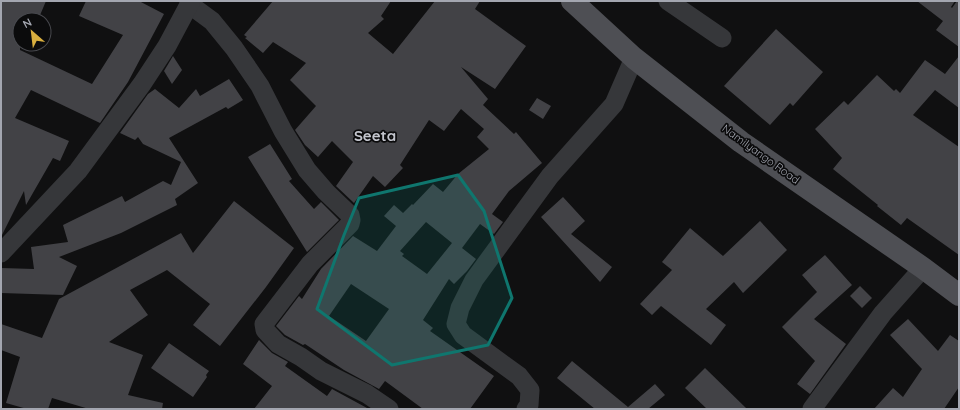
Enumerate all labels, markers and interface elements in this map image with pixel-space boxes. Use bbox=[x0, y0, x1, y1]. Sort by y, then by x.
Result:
north arrow bbox=[12, 12, 52, 52]
text: N bbox=[20, 15, 34, 31]
street label: Namilyango Road bbox=[720, 121, 802, 187]
district label: Seeta bbox=[354, 126, 396, 145]

